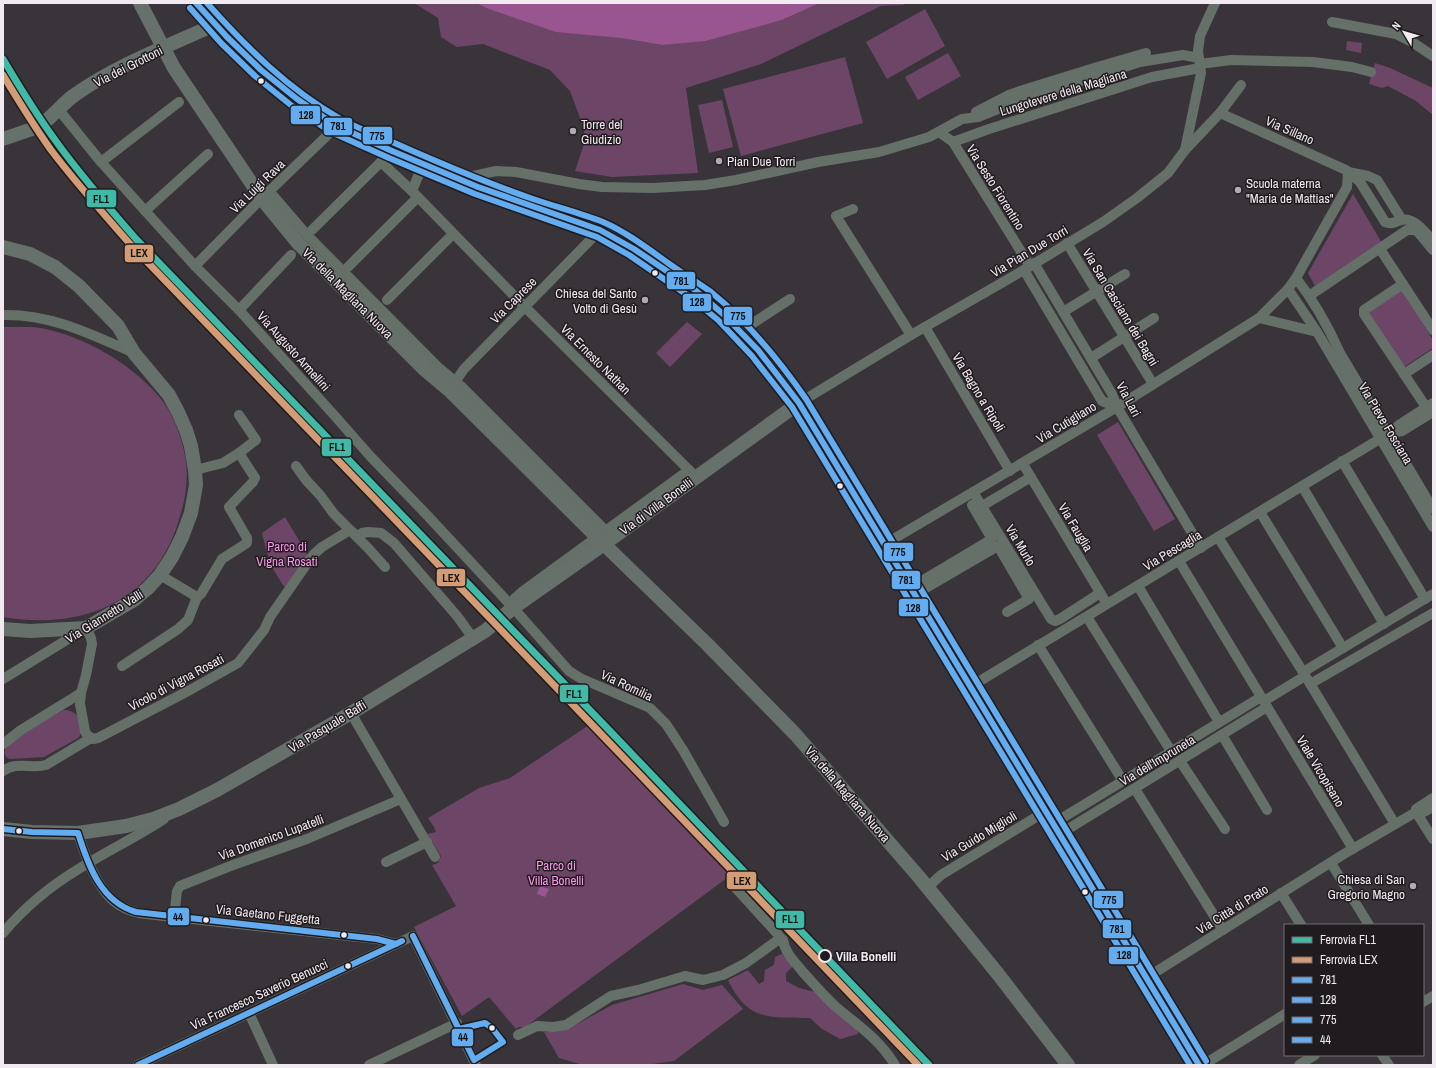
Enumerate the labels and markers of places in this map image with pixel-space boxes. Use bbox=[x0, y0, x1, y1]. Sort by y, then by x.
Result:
unlabelled marker bbox=[256, 76, 266, 86]
place label: Torre del Giudizio bbox=[581, 116, 622, 148]
marker: Torre del Giudizio bbox=[568, 126, 578, 136]
place label: Pian Due Torri bbox=[727, 153, 796, 170]
marker: Pian Due Torri bbox=[714, 156, 724, 166]
place label: Scuola materna "Maria de Mattias" bbox=[1246, 175, 1334, 207]
marker: Scuola materna "Maria de Mattias" bbox=[1233, 185, 1243, 195]
unlabelled marker bbox=[650, 268, 660, 278]
place label: Chiesa del Santo Volto di Gesù bbox=[555, 285, 637, 317]
marker: Chiesa del Santo Volto di Gesù bbox=[640, 295, 650, 305]
unlabelled marker bbox=[835, 481, 845, 491]
unlabelled marker bbox=[14, 826, 24, 836]
place label: Chiesa di San Gregorio Magno bbox=[1327, 871, 1405, 903]
marker: Chiesa di San Gregorio Magno bbox=[1408, 881, 1418, 891]
unlabelled marker bbox=[1080, 887, 1090, 897]
unlabelled marker bbox=[201, 915, 211, 925]
unlabelled marker bbox=[339, 930, 349, 940]
place label: Villa Bonelli bbox=[836, 948, 896, 965]
marker: Villa Bonelli bbox=[818, 949, 832, 963]
unlabelled marker bbox=[343, 961, 353, 971]
unlabelled marker bbox=[487, 1023, 497, 1033]

